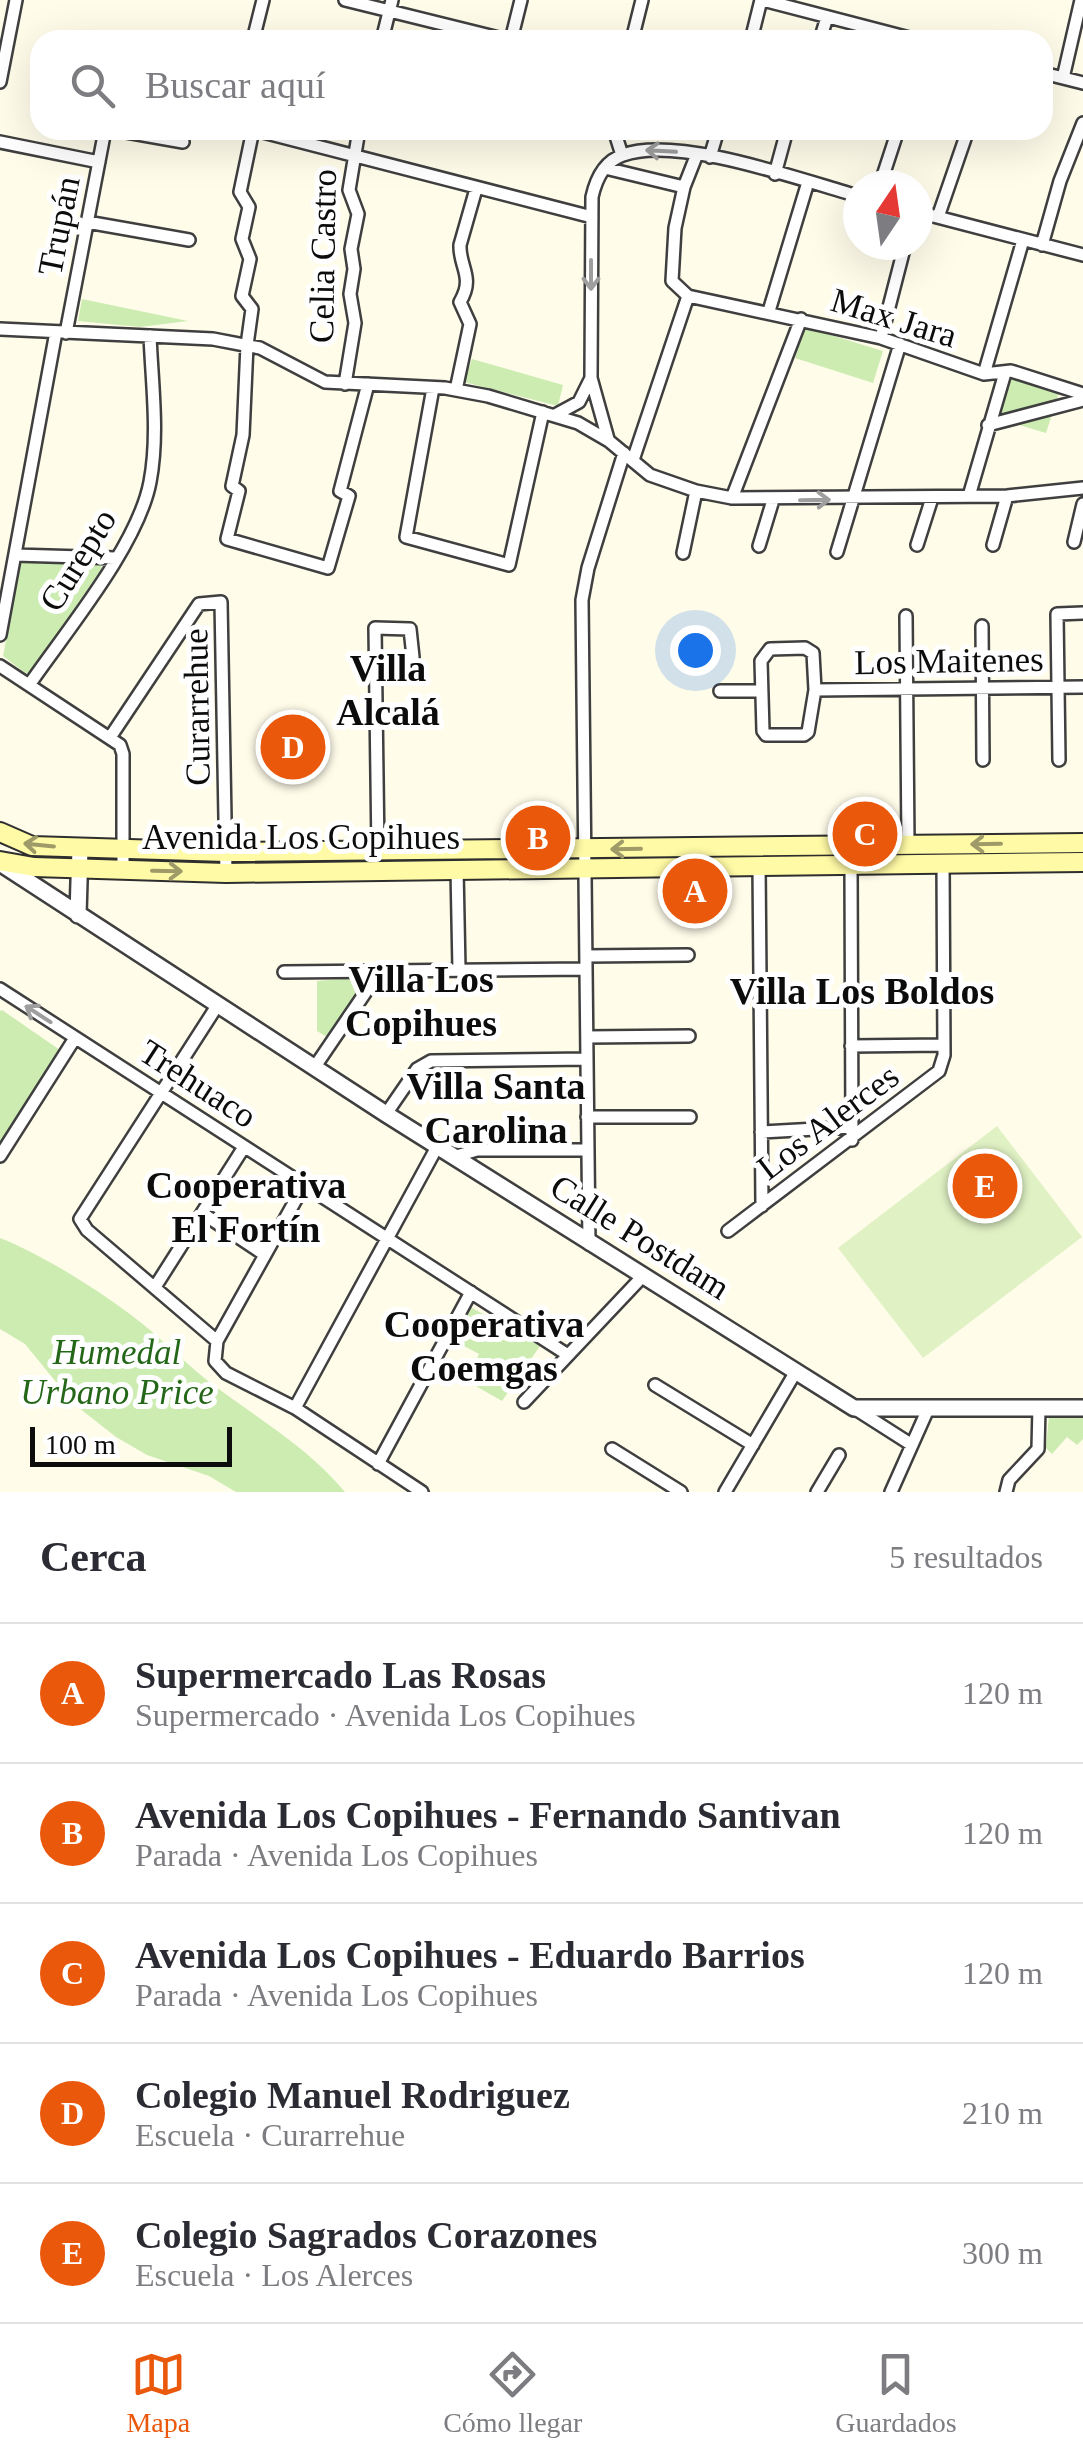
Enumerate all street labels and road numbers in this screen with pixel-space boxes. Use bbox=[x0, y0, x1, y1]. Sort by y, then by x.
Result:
street label: Celia Castro bbox=[302, 169, 344, 343]
street label: Trupán bbox=[30, 173, 88, 279]
street label: Max Jara bbox=[826, 280, 962, 356]
street label: Curepto bbox=[32, 502, 124, 618]
street label: Curarrehue bbox=[176, 628, 218, 786]
street label: Los Maitenes bbox=[854, 640, 1044, 682]
street label: Avenida Los Copihues bbox=[142, 818, 460, 857]
street label: Trehuaco bbox=[132, 1032, 264, 1136]
street label: Los Alerces bbox=[750, 1056, 906, 1188]
street label: Calle Postdam bbox=[544, 1167, 736, 1307]

